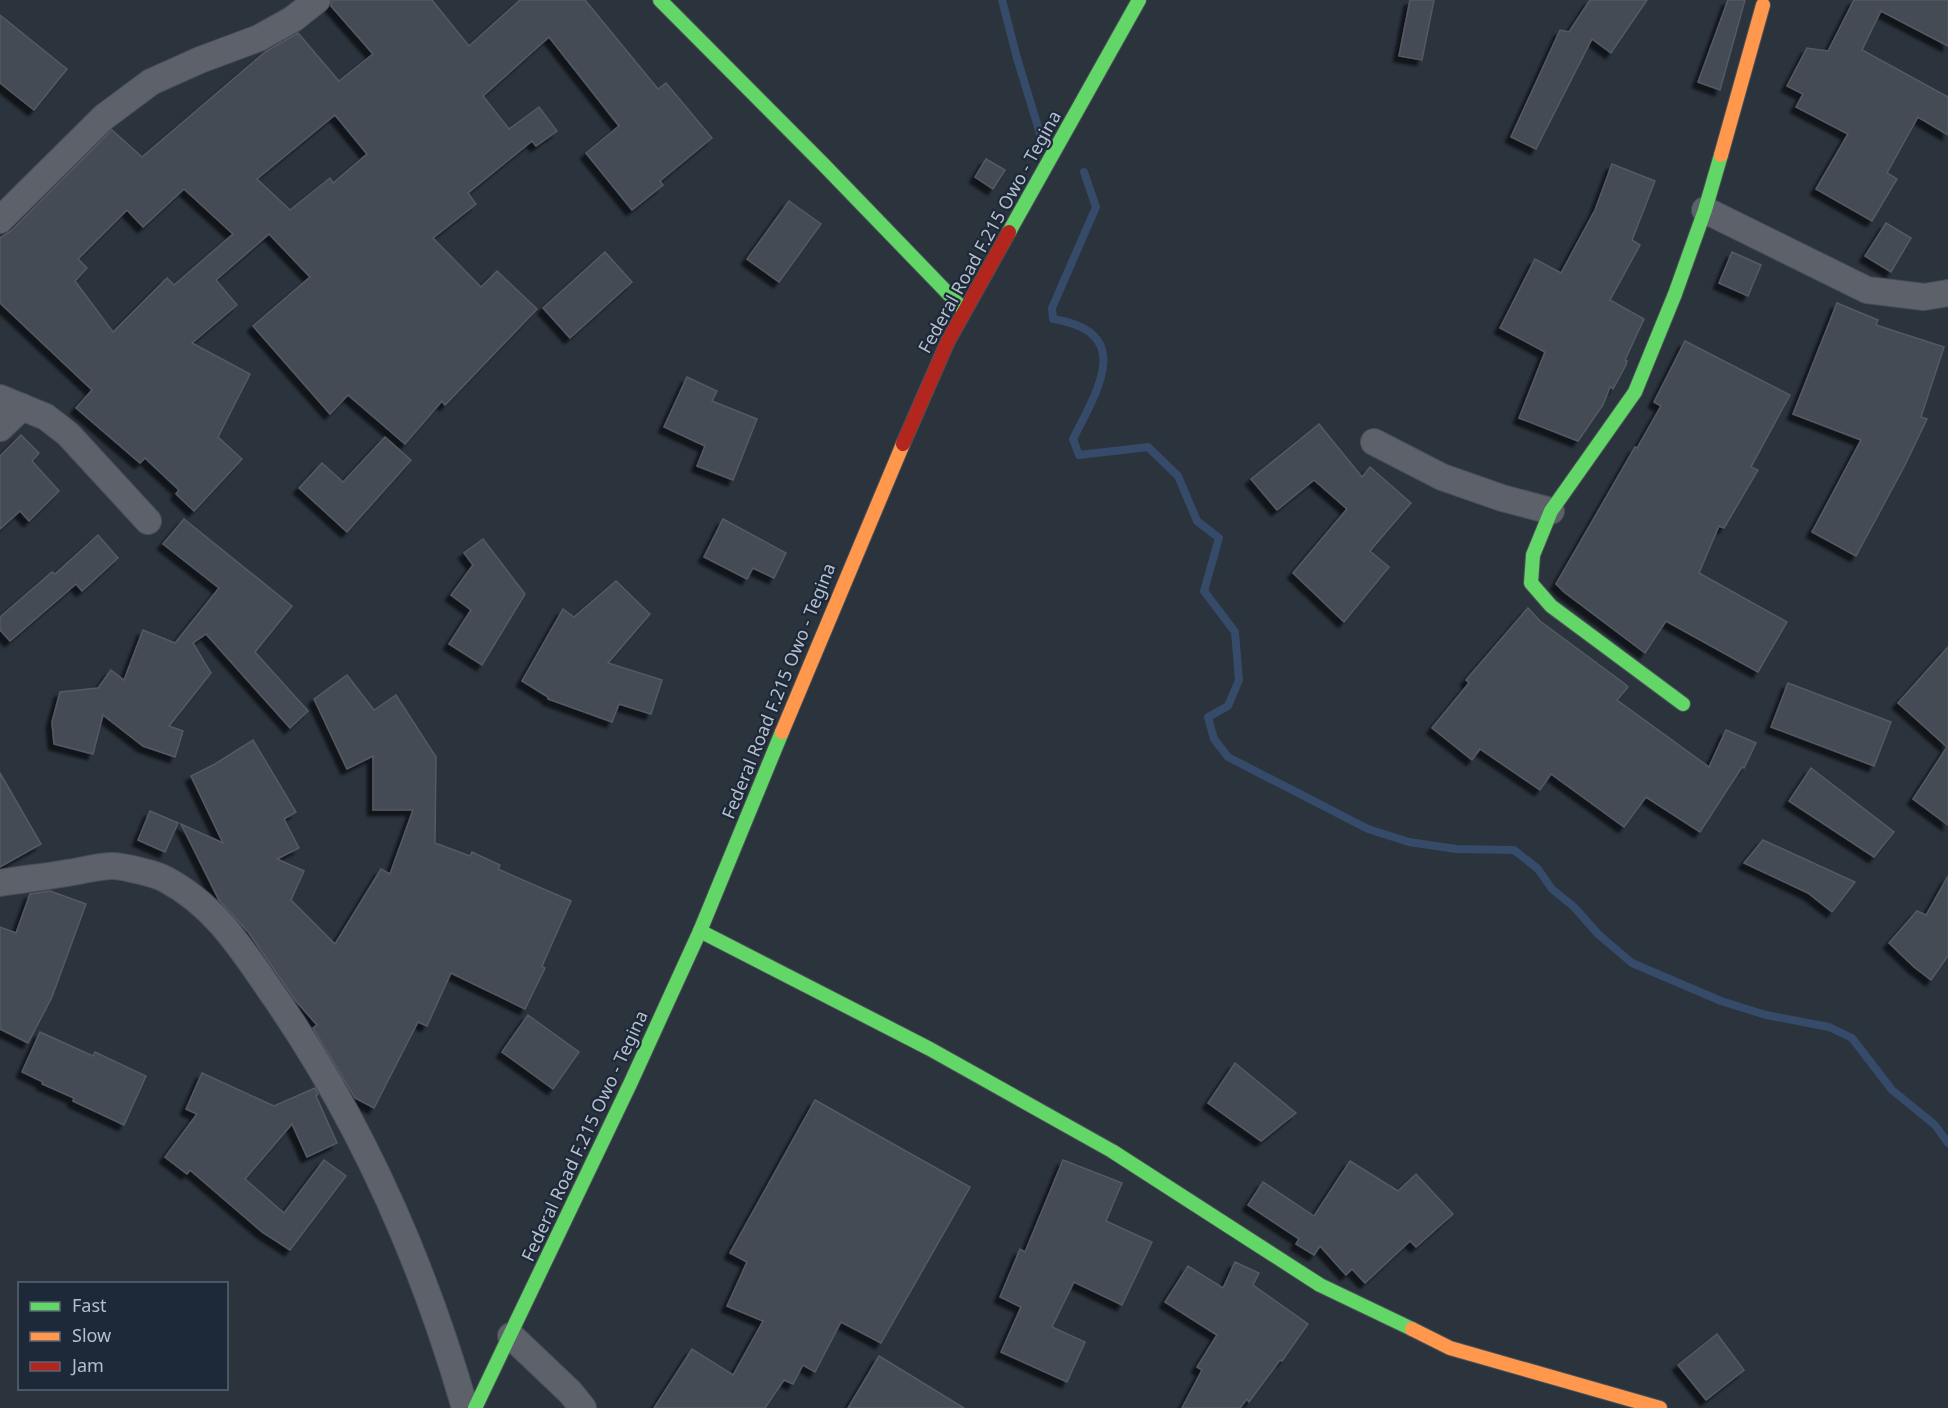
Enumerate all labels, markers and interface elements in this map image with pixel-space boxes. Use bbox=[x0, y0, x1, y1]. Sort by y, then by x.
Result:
street label: Federal Road F.215 Owo - Tegina bbox=[912, 106, 1066, 357]
street label: Federal Road F.215 Owo - Tegina bbox=[716, 559, 840, 822]
street label: Federal Road F.215 Owo - Tegina bbox=[515, 1006, 653, 1265]
legend bbox=[18, 1282, 228, 1390]
text: Fast bbox=[72, 1293, 107, 1317]
text: Slow bbox=[72, 1323, 111, 1347]
text: Jam bbox=[70, 1353, 104, 1377]

